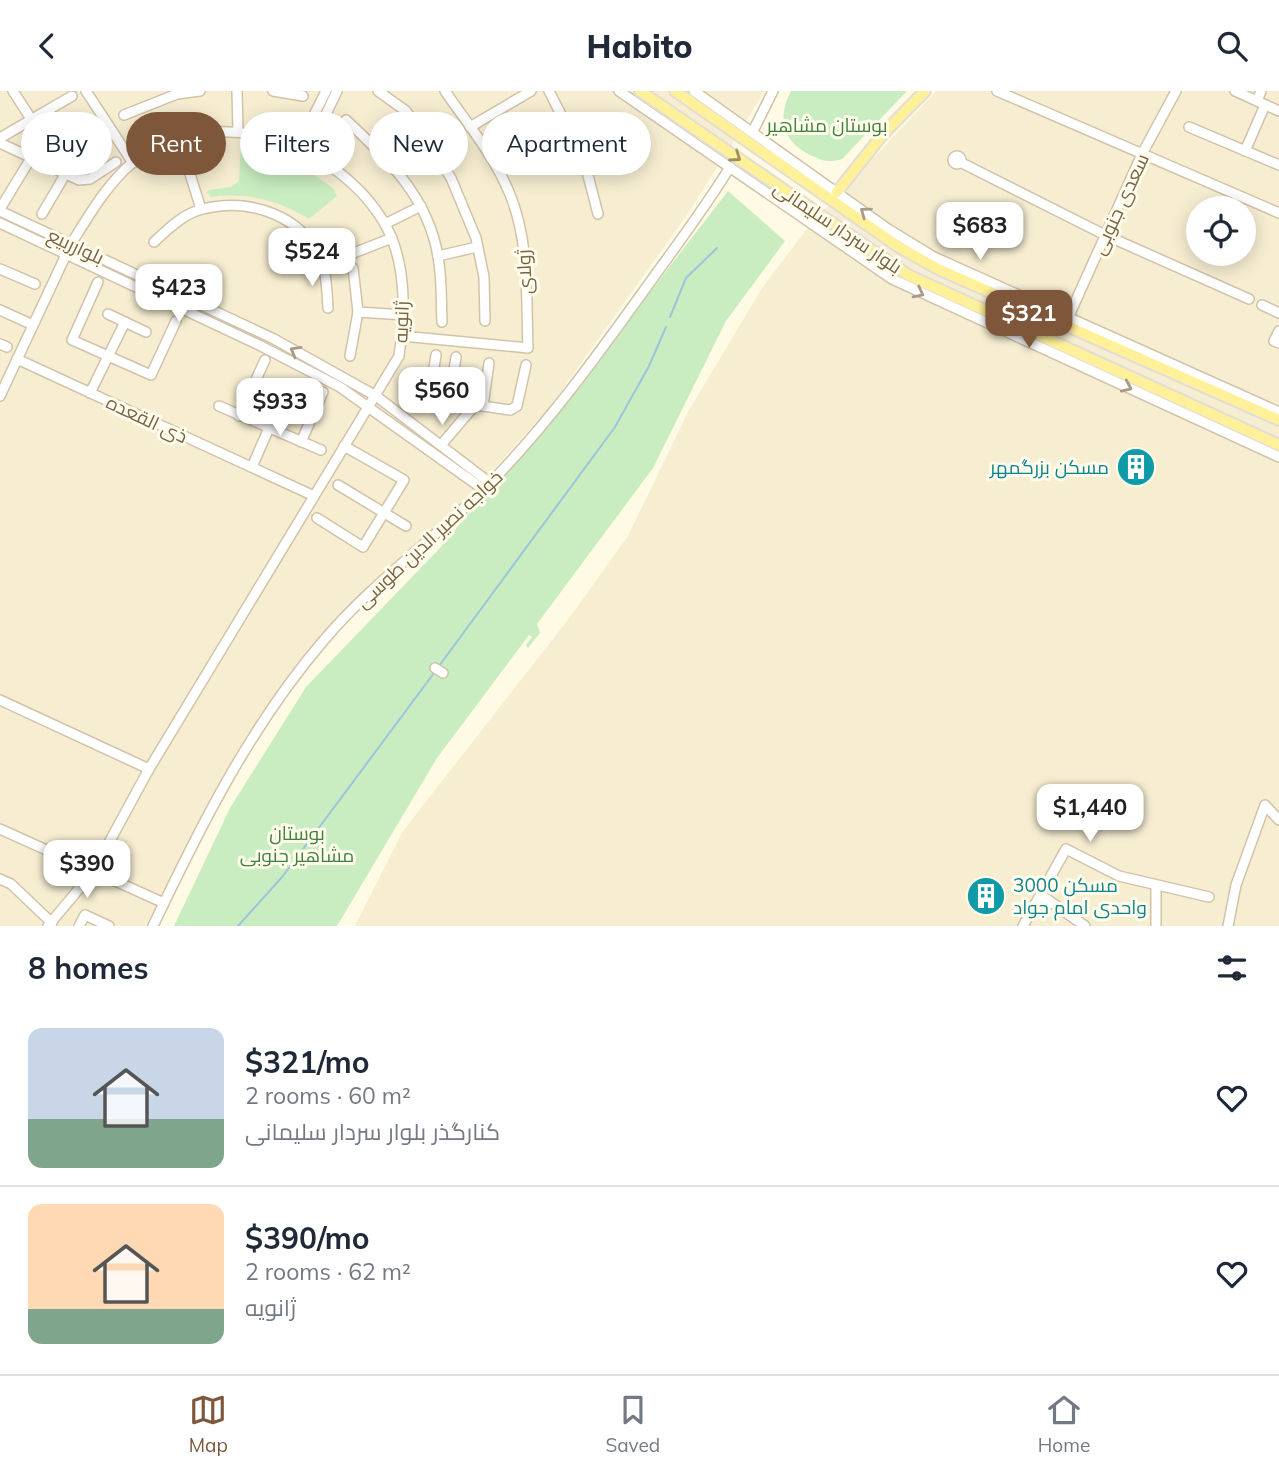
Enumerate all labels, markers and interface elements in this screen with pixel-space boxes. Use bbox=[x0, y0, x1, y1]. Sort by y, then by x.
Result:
text: Habito bbox=[587, 26, 692, 66]
icon: back bbox=[28, 27, 66, 65]
icon: search bbox=[1213, 27, 1251, 65]
chip: Buy bbox=[21, 112, 112, 175]
chip: Rent bbox=[126, 112, 226, 175]
chip: Filters bbox=[240, 112, 355, 175]
chip: New bbox=[369, 112, 468, 175]
chip: Apartment bbox=[482, 112, 651, 175]
park label: بوستان مشاهیر bbox=[765, 113, 888, 137]
one-way arrow bbox=[728, 149, 741, 161]
street label: سعدی جنوبی bbox=[1086, 150, 1154, 258]
street label: بلوار سردار سلیمانی bbox=[769, 175, 907, 279]
map controls bbox=[1186, 196, 1256, 266]
button: locate bbox=[1186, 196, 1256, 266]
pin: $683 bbox=[939, 202, 1021, 262]
one-way arrow bbox=[860, 208, 873, 220]
text: $683 bbox=[952, 210, 1008, 239]
street label: بلوارربیع bbox=[43, 223, 108, 271]
pin: $524 bbox=[271, 229, 353, 288]
text: $524 bbox=[284, 236, 340, 265]
street label: ژولای bbox=[511, 249, 537, 295]
pin: $423 bbox=[138, 265, 220, 324]
text: $423 bbox=[151, 272, 207, 301]
one-way arrow bbox=[912, 285, 924, 299]
pin: $321 bbox=[988, 291, 1070, 350]
text: $321 bbox=[1001, 298, 1057, 327]
street label: ژانویه bbox=[388, 300, 414, 344]
one-way arrow bbox=[289, 346, 302, 359]
pin: $560 bbox=[401, 367, 483, 427]
text: $560 bbox=[414, 375, 470, 404]
pin: $933 bbox=[239, 379, 321, 438]
one-way arrow bbox=[1119, 379, 1132, 393]
text: $933 bbox=[252, 386, 308, 415]
street label: ذی القعده bbox=[103, 390, 191, 448]
building icon: مسکن بزرگمهر bbox=[1115, 446, 1157, 488]
place label: مسکن بزرگمهر bbox=[989, 455, 1109, 479]
street label: خواجه نصیر الدین طوسی bbox=[351, 465, 507, 613]
pin: $1,440 bbox=[1033, 785, 1147, 844]
text: $1,440 bbox=[1053, 792, 1127, 821]
park label: بوستان مشاهیر جنوبی bbox=[240, 821, 354, 867]
pin: $390 bbox=[46, 841, 128, 900]
text: $390 bbox=[59, 848, 115, 877]
place label: مسکن 3000 واحدی امام جواد bbox=[1013, 873, 1147, 921]
building icon: مسکن 3000 واحدی امام جواد bbox=[965, 875, 1007, 917]
text: 8 homes bbox=[28, 949, 149, 987]
icon: filters bbox=[1213, 949, 1251, 987]
text: $321/mo bbox=[245, 1043, 369, 1081]
icon: home bbox=[84, 1056, 168, 1140]
icon: heart bbox=[1213, 1079, 1251, 1117]
text: 2 rooms · 60 m² bbox=[245, 1081, 411, 1110]
text: کنارگذر بلوار سردار سلیمانی bbox=[245, 1117, 500, 1146]
text: $390/mo bbox=[245, 1219, 369, 1257]
icon: home bbox=[84, 1232, 168, 1316]
icon: heart bbox=[1213, 1255, 1251, 1293]
text: 2 rooms · 62 m² bbox=[245, 1257, 411, 1286]
text: ژانویه bbox=[245, 1293, 296, 1322]
tab: Map bbox=[189, 1391, 228, 1457]
tab: Saved bbox=[605, 1391, 660, 1457]
tab: Home bbox=[1038, 1391, 1090, 1457]

